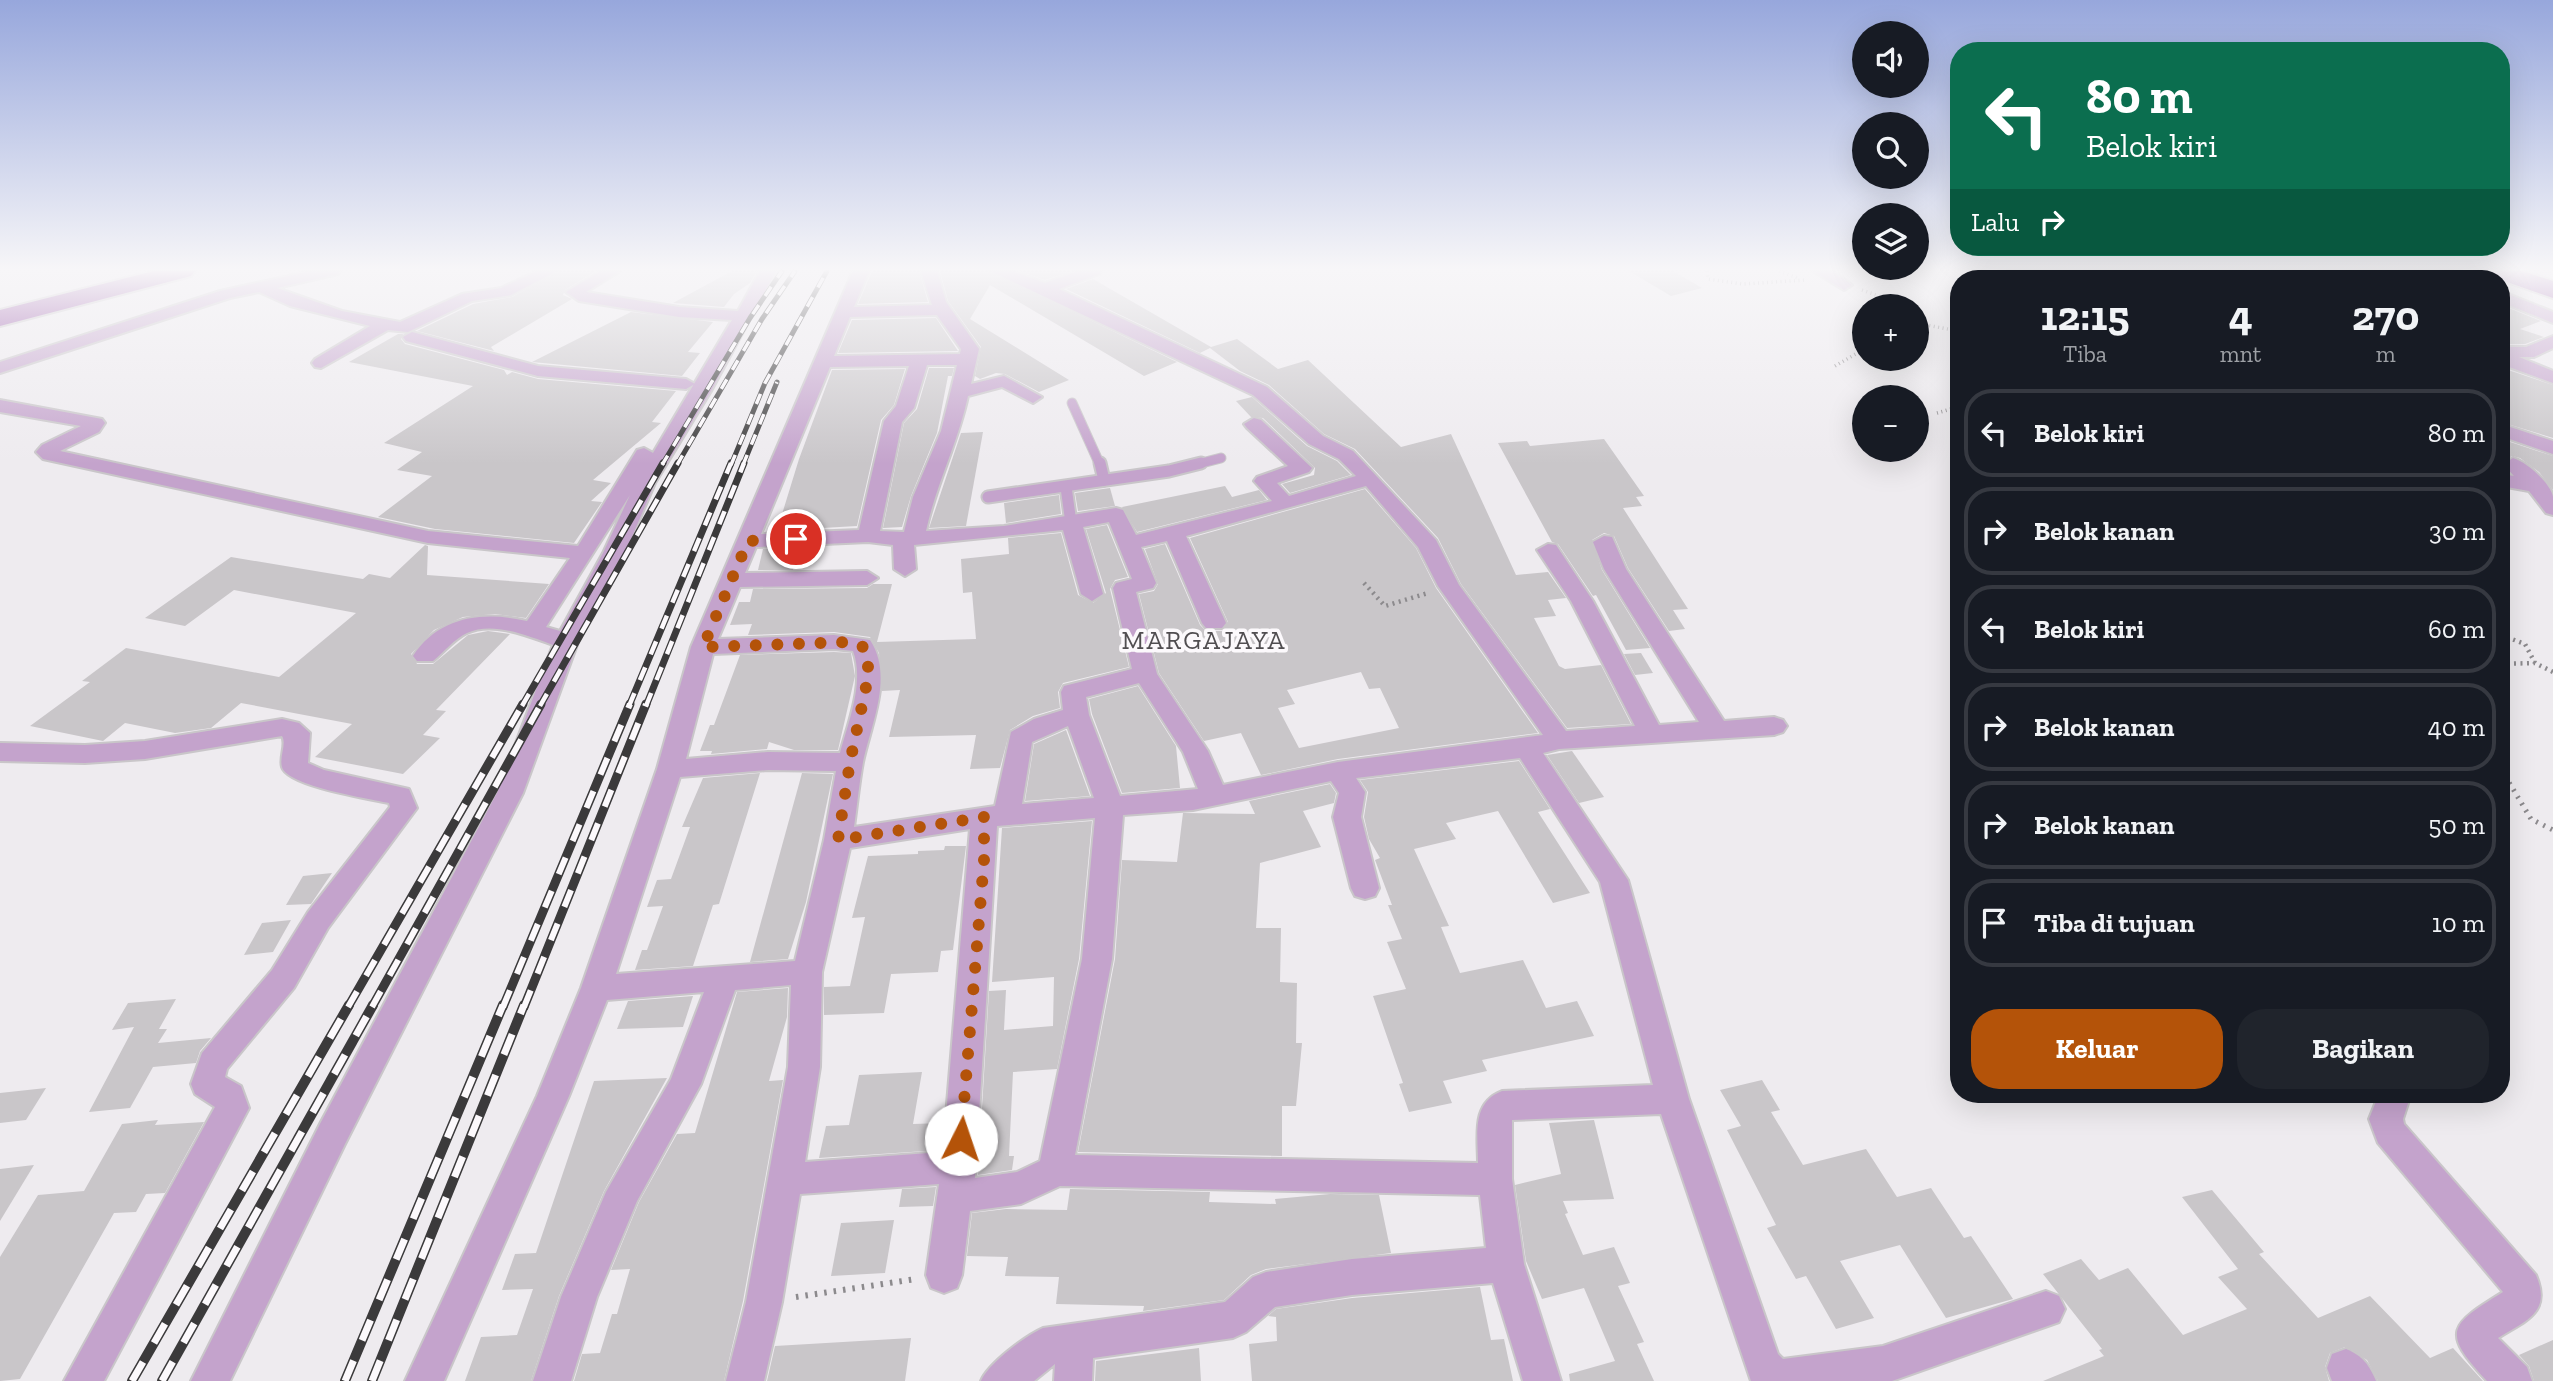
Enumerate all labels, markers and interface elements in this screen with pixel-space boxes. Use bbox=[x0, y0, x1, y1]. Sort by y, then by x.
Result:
map controls bbox=[1852, 21, 1929, 462]
button: sound bbox=[1852, 21, 1929, 98]
text: 80 m bbox=[2086, 67, 2193, 126]
icon: left bbox=[1971, 70, 2062, 161]
button: search bbox=[1852, 112, 1929, 189]
text: Belok kiri bbox=[2086, 127, 2217, 165]
button: layers bbox=[1852, 203, 1929, 280]
icon: right bbox=[2033, 203, 2071, 241]
text: Lalu bbox=[1971, 206, 2019, 238]
text: 12:15 bbox=[2041, 290, 2129, 341]
text: 4 bbox=[2229, 290, 2253, 341]
text: 270 bbox=[2352, 290, 2419, 341]
button: + bbox=[1852, 294, 1929, 371]
text: Tiba bbox=[2063, 340, 2107, 368]
text: mnt bbox=[2220, 340, 2261, 368]
text: m bbox=[2376, 340, 2396, 368]
button: − bbox=[1852, 385, 1929, 462]
icon: left bbox=[1975, 414, 2013, 452]
text: Belok kiri bbox=[2034, 417, 2144, 449]
text: 80 m bbox=[2428, 417, 2485, 449]
pin bbox=[766, 509, 826, 569]
icon: right bbox=[1975, 512, 2013, 550]
text: Belok kanan bbox=[2034, 515, 2175, 547]
text: 30 m bbox=[2429, 515, 2485, 547]
icon: arrive bbox=[777, 520, 815, 558]
icon: left bbox=[1975, 610, 2013, 648]
text: Belok kiri bbox=[2034, 613, 2144, 645]
text: 60 m bbox=[2428, 613, 2485, 645]
district label: MARGAJAYA bbox=[1122, 624, 1286, 656]
icon: right bbox=[1975, 708, 2013, 746]
text: Belok kanan bbox=[2034, 711, 2175, 743]
text: 40 m bbox=[2428, 711, 2485, 743]
icon: right bbox=[1975, 806, 2013, 844]
text: Belok kanan bbox=[2034, 809, 2175, 841]
text: 50 m bbox=[2428, 809, 2485, 841]
icon: arrive bbox=[1975, 904, 2013, 942]
text: Tiba di tujuan bbox=[2034, 907, 2195, 939]
text: 10 m bbox=[2432, 907, 2485, 939]
button: Keluar bbox=[1971, 1009, 2223, 1089]
button: Bagikan bbox=[2237, 1009, 2489, 1089]
position arrow bbox=[924, 1102, 998, 1176]

